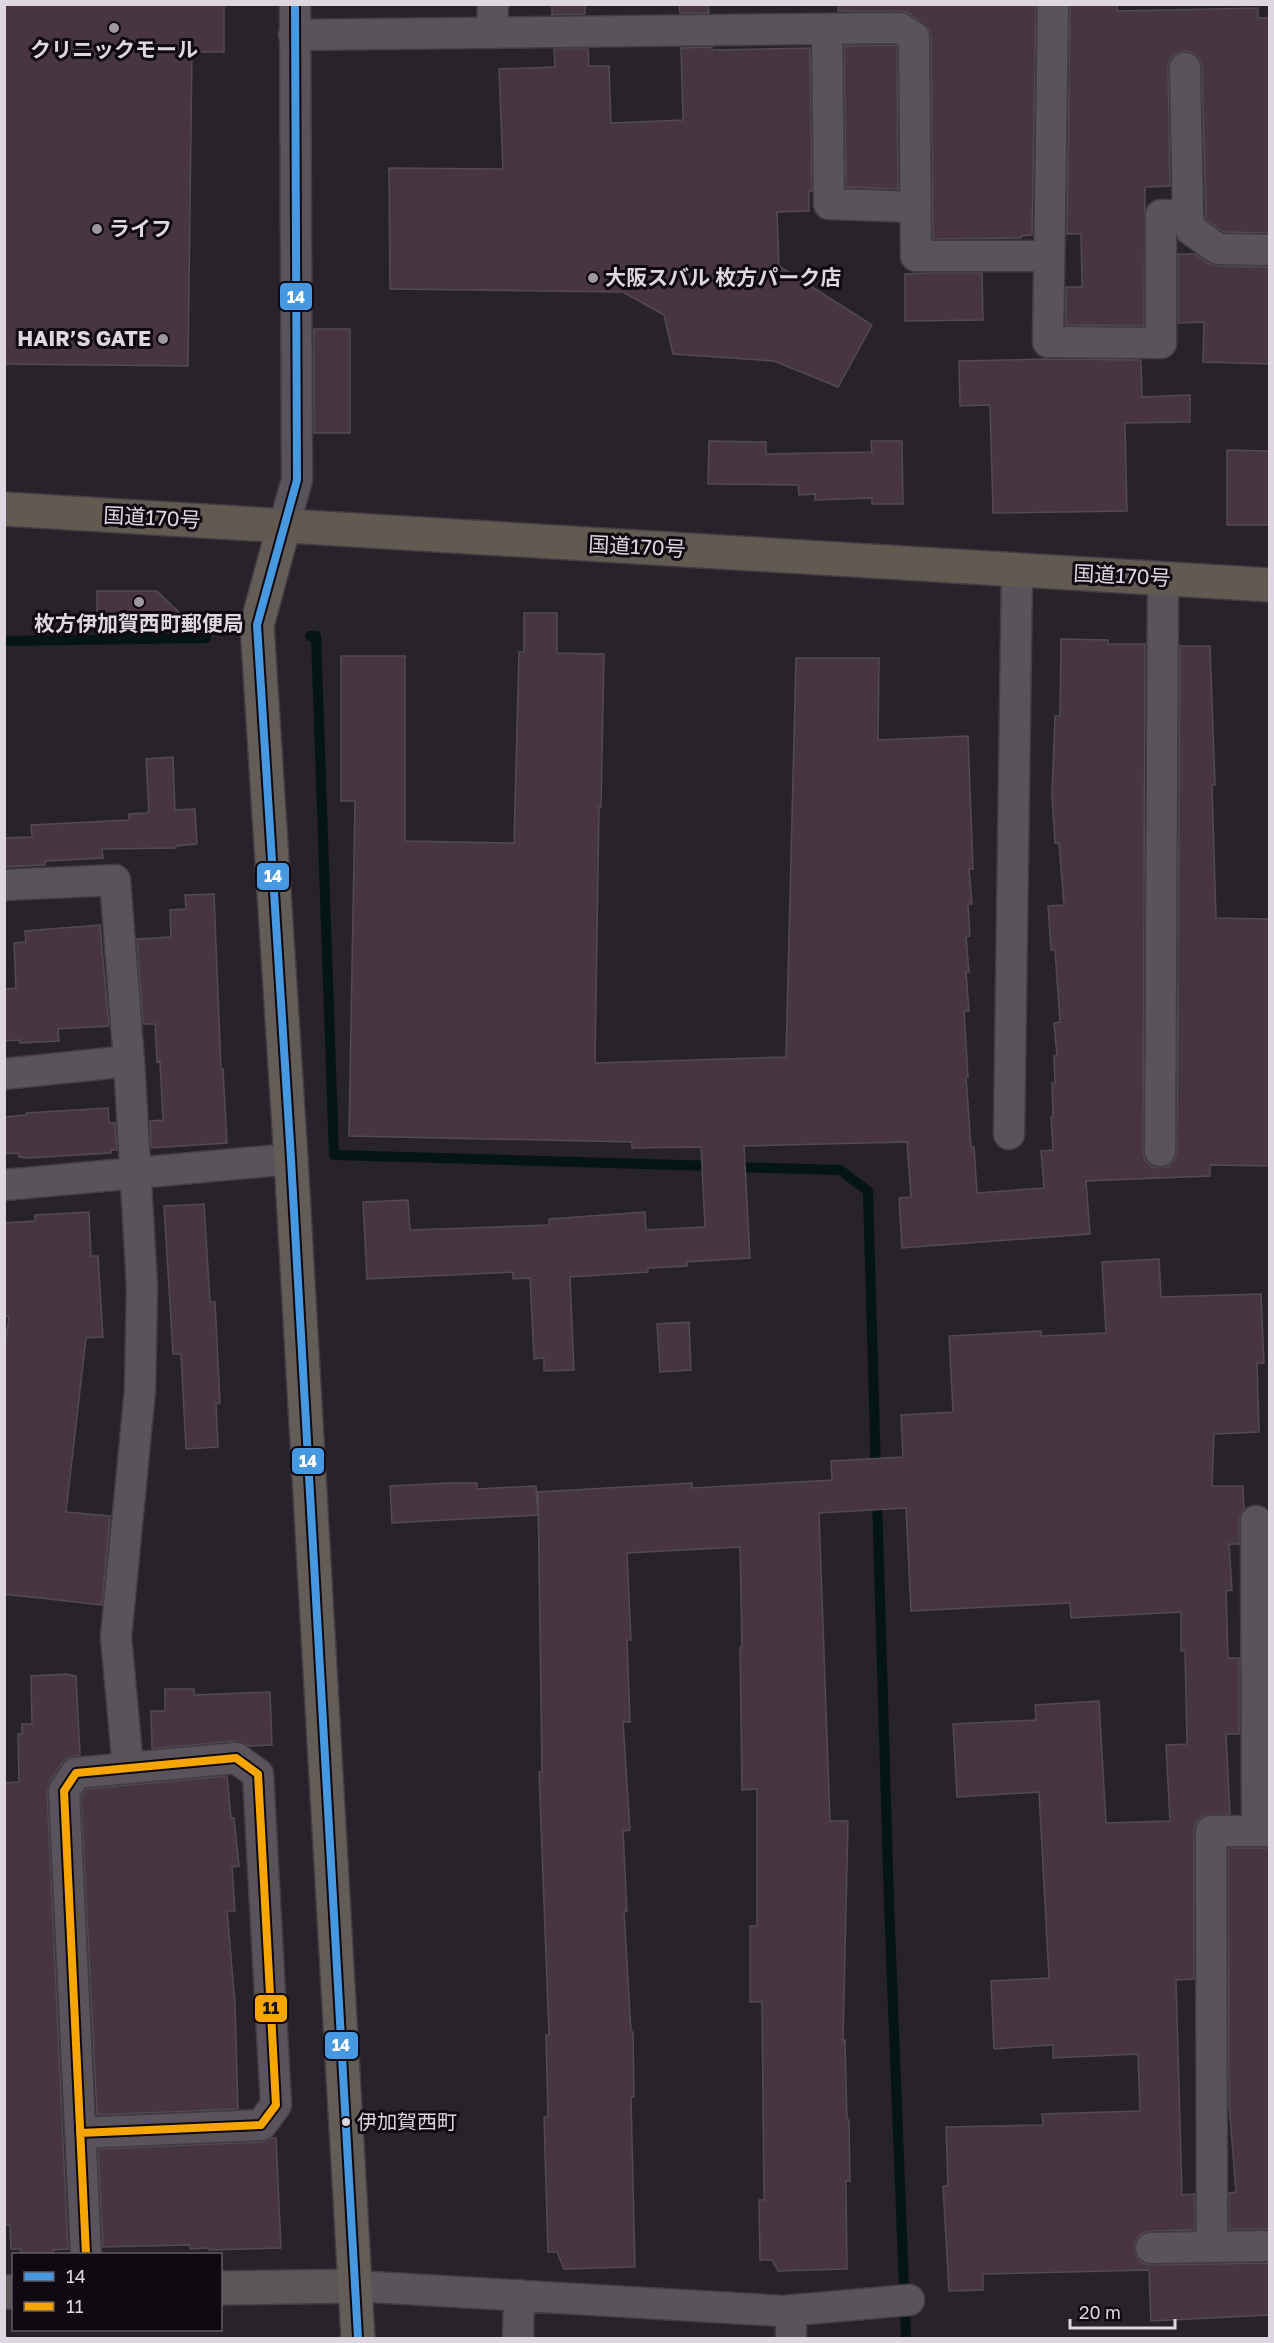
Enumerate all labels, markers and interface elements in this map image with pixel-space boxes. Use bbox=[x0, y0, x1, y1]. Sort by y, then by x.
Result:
marker: クリニックモール bbox=[107, 21, 121, 35]
place label: クリニックモール bbox=[30, 36, 198, 62]
place label: ライフ bbox=[109, 215, 172, 241]
marker: ライフ bbox=[90, 222, 104, 236]
place label: 大阪スバル 枚方パーク店 bbox=[605, 264, 841, 290]
marker: 大阪スバル 枚方パーク店 bbox=[586, 271, 600, 285]
line badge: 14 bbox=[279, 282, 313, 311]
text: 14 bbox=[287, 287, 305, 307]
place label: HAIR’S GATE bbox=[17, 325, 151, 351]
marker: HAIR’S GATE bbox=[156, 332, 170, 346]
street label: 国道170号 bbox=[103, 501, 201, 533]
street label: 国道170号 bbox=[588, 530, 686, 562]
street label: 国道170号 bbox=[1073, 559, 1171, 591]
marker: 枚方伊加賀西町郵便局 bbox=[132, 595, 146, 609]
place label: 枚方伊加賀西町郵便局 bbox=[34, 610, 244, 636]
line badge: 14 bbox=[256, 862, 290, 891]
text: 14 bbox=[264, 866, 282, 886]
line badge: 14 bbox=[291, 1447, 325, 1475]
text: 14 bbox=[299, 1451, 317, 1471]
line badge: 11 bbox=[254, 1994, 288, 2023]
text: 11 bbox=[263, 1998, 279, 2018]
line badge: 14 bbox=[324, 2031, 359, 2060]
text: 14 bbox=[332, 2035, 350, 2055]
place label: 伊加賀西町 bbox=[357, 2109, 457, 2133]
marker: 伊加賀西町 bbox=[340, 2116, 352, 2128]
legend bbox=[12, 2253, 222, 2331]
text: 14 bbox=[66, 2265, 86, 2287]
scale bar bbox=[1070, 2292, 1175, 2330]
text: 11 bbox=[66, 2295, 84, 2317]
text: 20 m bbox=[1079, 2301, 1121, 2323]

